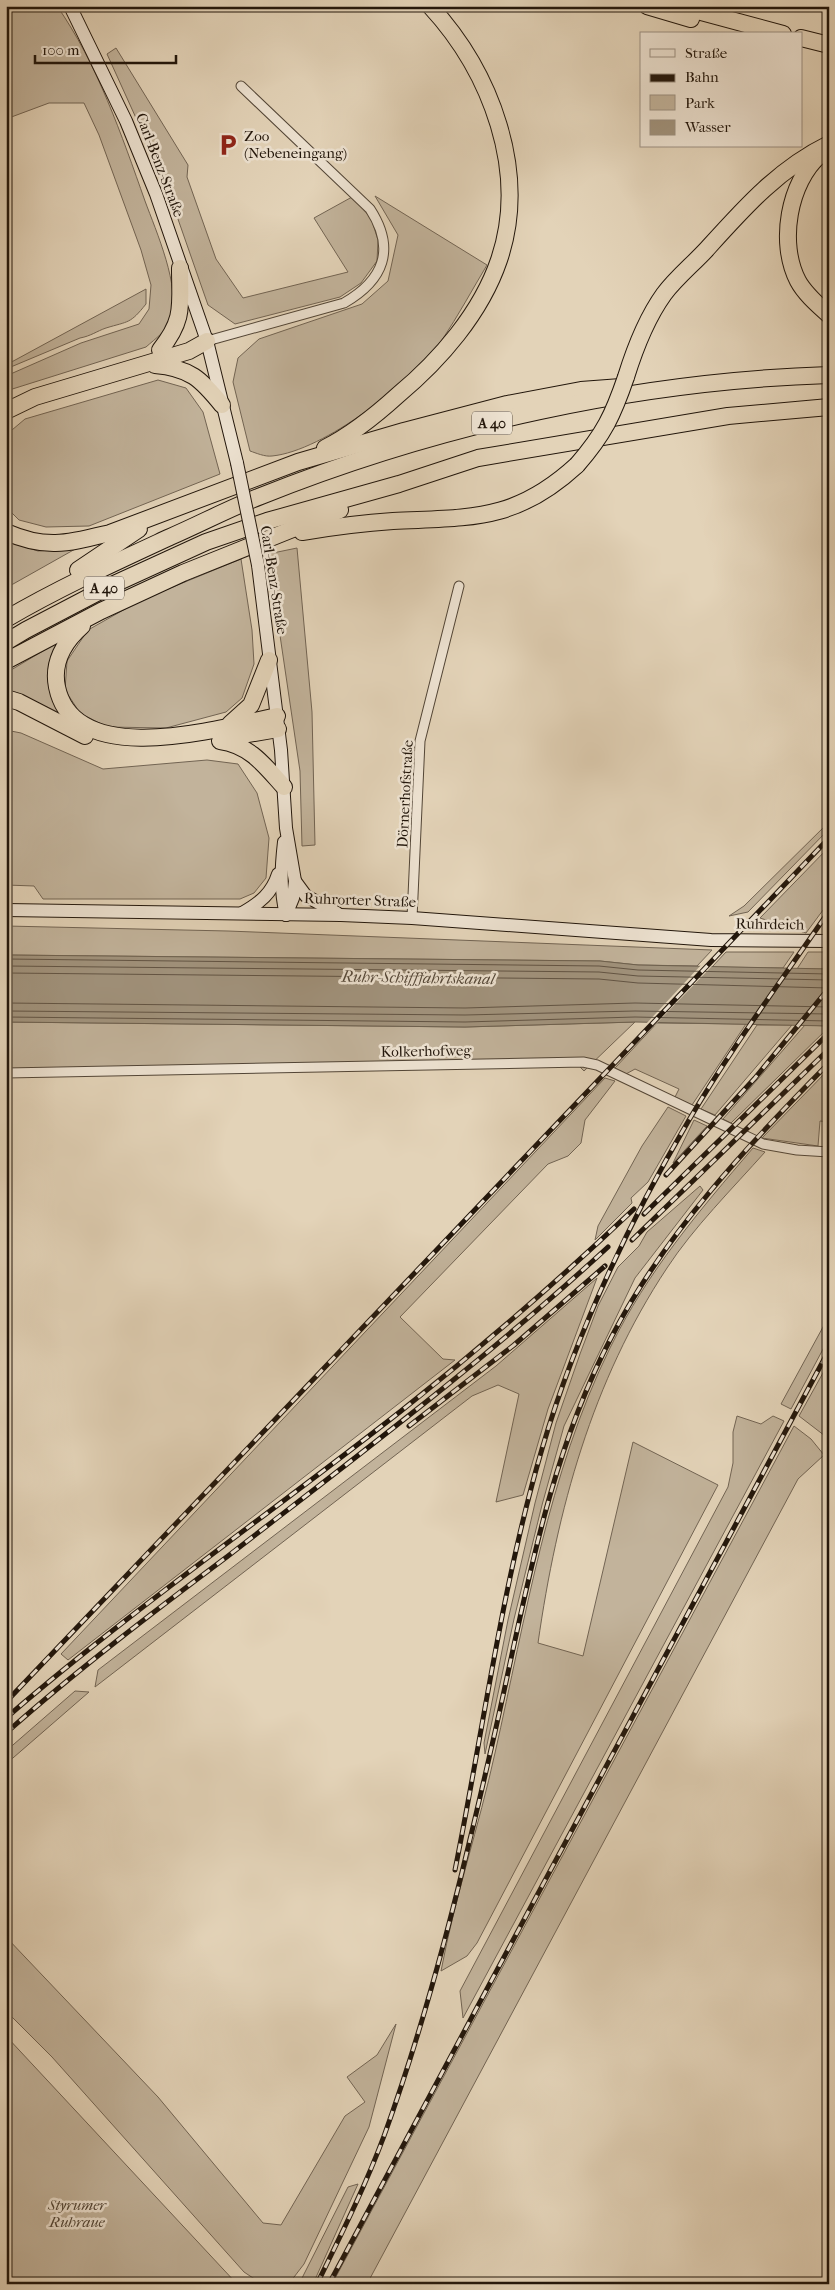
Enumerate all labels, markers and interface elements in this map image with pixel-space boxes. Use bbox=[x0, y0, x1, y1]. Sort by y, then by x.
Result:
scale bar bbox=[35, 32, 176, 64]
legend bbox=[640, 32, 802, 148]
text: 100 m bbox=[42, 41, 80, 59]
text: Straße bbox=[685, 44, 728, 62]
text: Bahn bbox=[685, 68, 719, 86]
text: Park bbox=[685, 94, 715, 112]
street label: Carl-Benz-Straße bbox=[132, 111, 188, 220]
text: Wasser bbox=[684, 118, 731, 136]
place label: Zoo (Nebeneingang) bbox=[244, 127, 347, 162]
parking icon: Zoo (Nebeneingang) bbox=[215, 132, 241, 158]
road number: A 40 bbox=[472, 412, 512, 434]
street label: Carl-Benz-Straße bbox=[257, 524, 292, 636]
road number: A 40 bbox=[84, 576, 124, 600]
street label: Dörnerhofstraße bbox=[393, 739, 417, 849]
street label: Ruhrorter Straße bbox=[304, 889, 417, 911]
street label: Ruhrdeich bbox=[736, 914, 805, 934]
water label: Ruhr-Schifffahrtskanal bbox=[340, 967, 497, 988]
street label: Kolkerhofweg bbox=[380, 1041, 473, 1061]
park label: Styrumer Ruhraue bbox=[47, 2196, 107, 2231]

